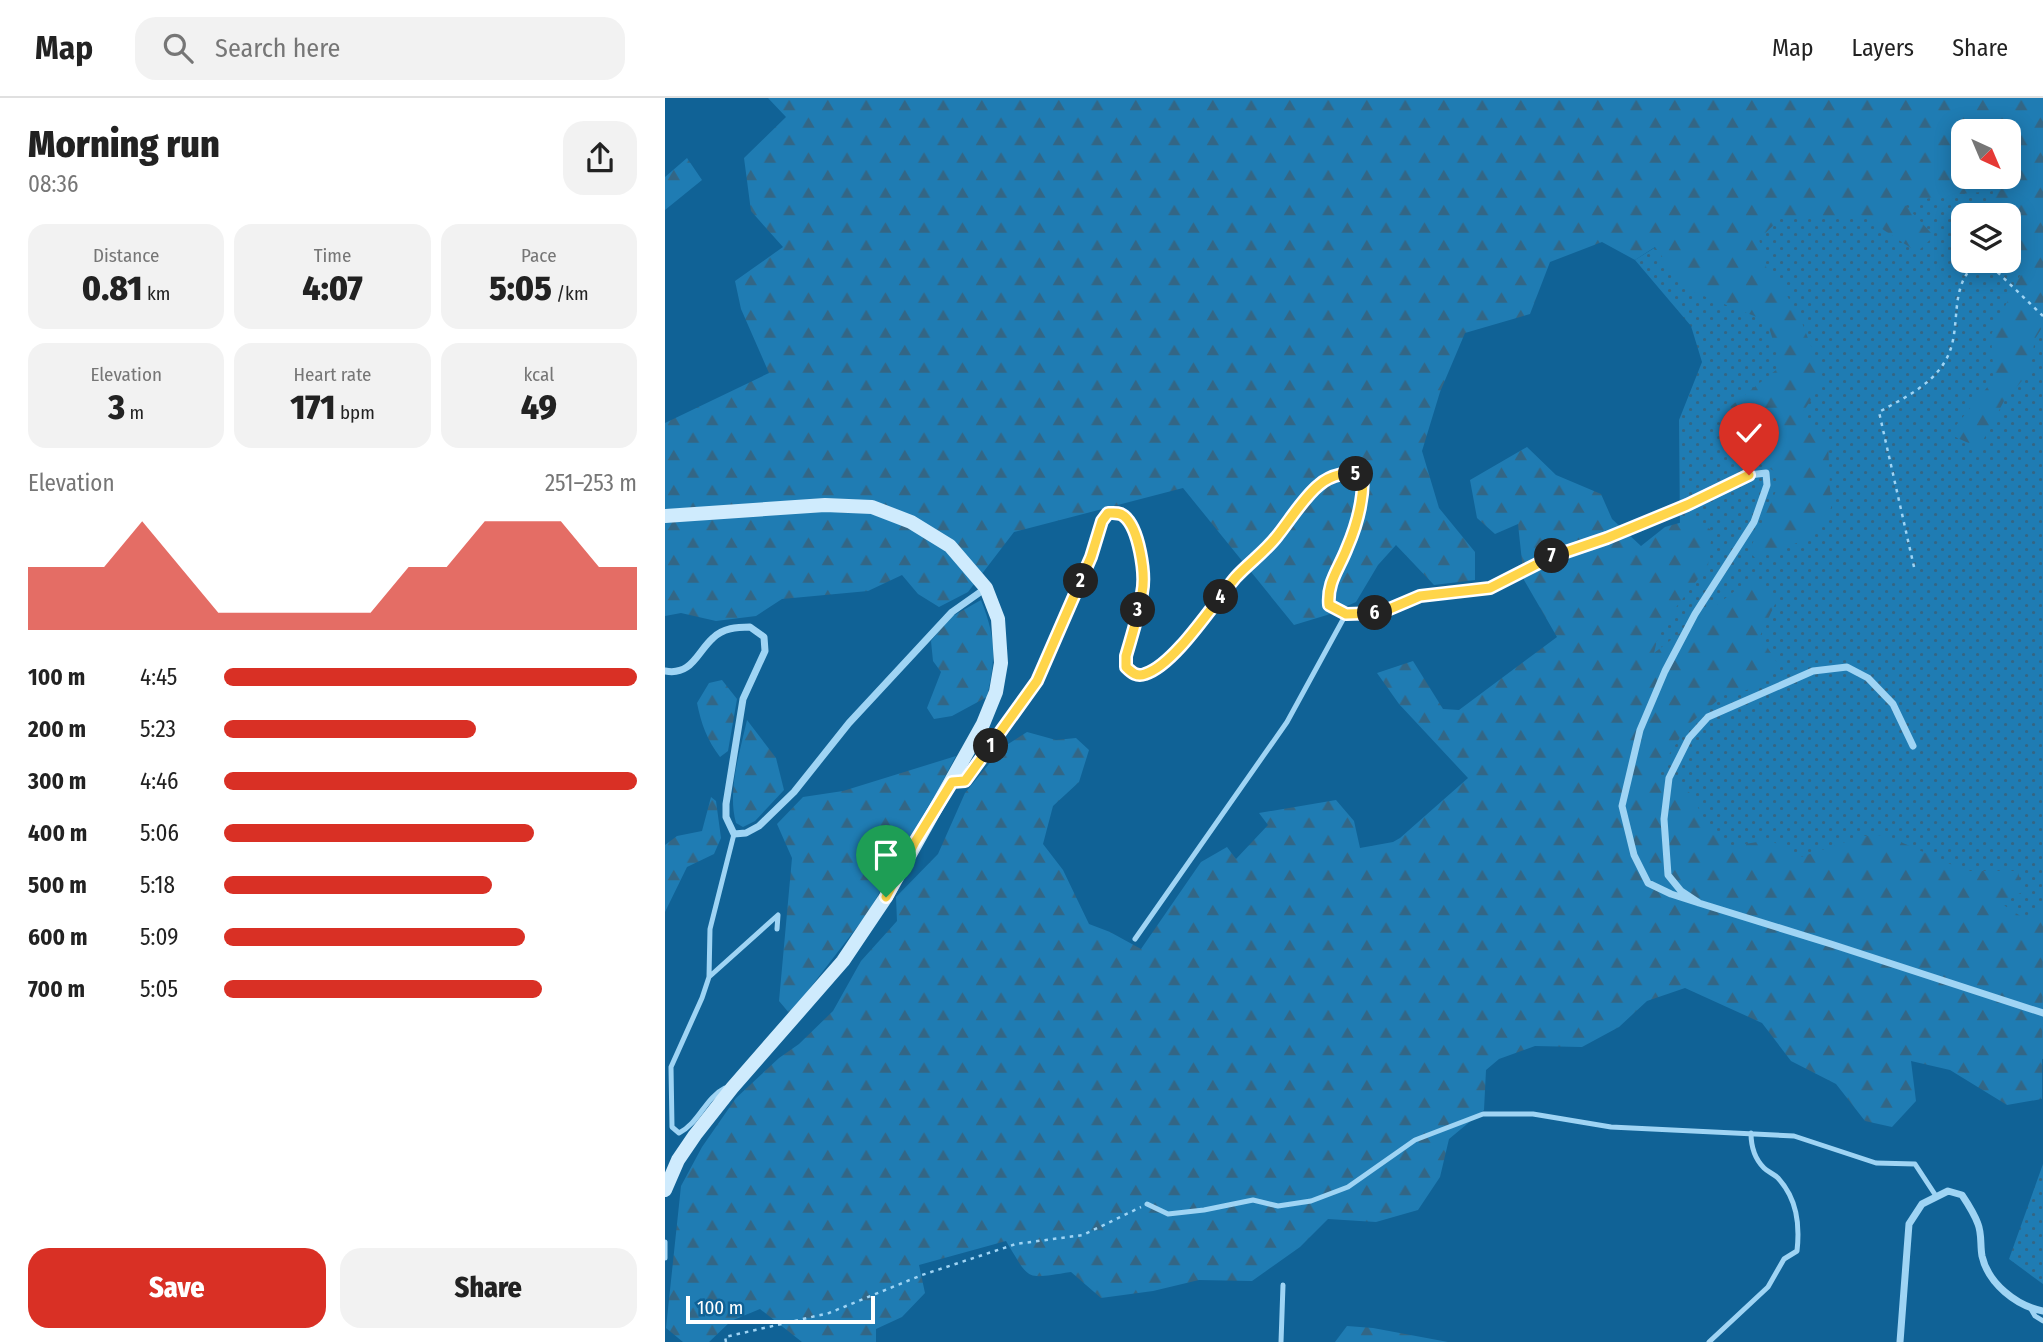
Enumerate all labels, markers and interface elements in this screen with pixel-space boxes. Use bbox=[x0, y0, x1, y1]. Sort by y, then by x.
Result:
search box bbox=[135, 17, 625, 80]
text: Map bbox=[35, 28, 93, 68]
icon: search bbox=[159, 29, 197, 67]
text: Search here bbox=[215, 33, 340, 64]
text: Map bbox=[1772, 34, 1814, 62]
text: Layers bbox=[1852, 34, 1914, 62]
text: Share bbox=[1952, 34, 2008, 62]
north arrow bbox=[1951, 119, 2021, 189]
map controls bbox=[1951, 119, 2021, 273]
text: Morning run bbox=[28, 121, 220, 167]
button: share bbox=[563, 121, 637, 195]
text: 08:36 bbox=[28, 170, 78, 198]
button: layers bbox=[1951, 203, 2021, 273]
text: Distance bbox=[93, 244, 159, 267]
text: Time bbox=[314, 244, 351, 267]
text: Pace bbox=[521, 244, 557, 267]
text: 0.81 bbox=[82, 267, 143, 309]
text: 4:07 bbox=[302, 267, 363, 309]
text: 5:05 bbox=[489, 267, 552, 309]
text: km bbox=[143, 282, 170, 305]
text: /km bbox=[552, 282, 589, 305]
text: Elevation bbox=[90, 363, 162, 386]
text: Heart rate bbox=[293, 363, 372, 386]
text: kcal bbox=[523, 363, 554, 386]
text: 3 bbox=[108, 386, 125, 428]
text: 171 bbox=[290, 386, 336, 428]
text: 49 bbox=[521, 386, 557, 428]
text: m bbox=[125, 401, 144, 424]
text: bpm bbox=[336, 401, 375, 424]
pin bbox=[1719, 403, 1779, 475]
icon: check bbox=[1730, 414, 1768, 452]
pin: 5 bbox=[1339, 456, 1373, 492]
text: 5 bbox=[1351, 462, 1360, 485]
text: Elevation bbox=[28, 469, 115, 497]
text: 251–253 m bbox=[545, 469, 637, 497]
pin: 7 bbox=[1535, 538, 1569, 574]
text: 7 bbox=[1547, 544, 1556, 567]
pin: 2 bbox=[1063, 564, 1099, 598]
text: 2 bbox=[1076, 569, 1085, 592]
pin: 4 bbox=[1203, 580, 1239, 614]
text: 4 bbox=[1216, 585, 1225, 608]
pin: 3 bbox=[1121, 592, 1155, 628]
pin: 6 bbox=[1357, 596, 1393, 630]
text: 3 bbox=[1133, 598, 1142, 621]
text: 6 bbox=[1370, 601, 1379, 624]
text: 100 m bbox=[28, 663, 85, 691]
text: 4:45 bbox=[140, 663, 177, 691]
text: 200 m bbox=[28, 715, 86, 743]
text: 5:23 bbox=[140, 715, 176, 743]
pin: 1 bbox=[973, 728, 1009, 764]
text: 1 bbox=[986, 734, 995, 757]
text: 300 m bbox=[28, 767, 86, 795]
text: 4:46 bbox=[140, 767, 178, 795]
text: 400 m bbox=[28, 819, 87, 847]
text: 5:06 bbox=[140, 819, 179, 847]
pin bbox=[856, 825, 916, 897]
icon: arrive bbox=[867, 836, 905, 874]
text: 500 m bbox=[28, 871, 87, 899]
text: 5:18 bbox=[140, 871, 175, 899]
text: 600 m bbox=[28, 923, 87, 951]
text: 5:09 bbox=[140, 923, 178, 951]
text: 700 m bbox=[28, 975, 85, 1003]
text: 5:05 bbox=[140, 975, 178, 1003]
button: Save bbox=[28, 1248, 326, 1328]
button: Share bbox=[340, 1248, 637, 1328]
scale bar bbox=[686, 1293, 875, 1325]
text: 100 m bbox=[697, 1296, 743, 1319]

